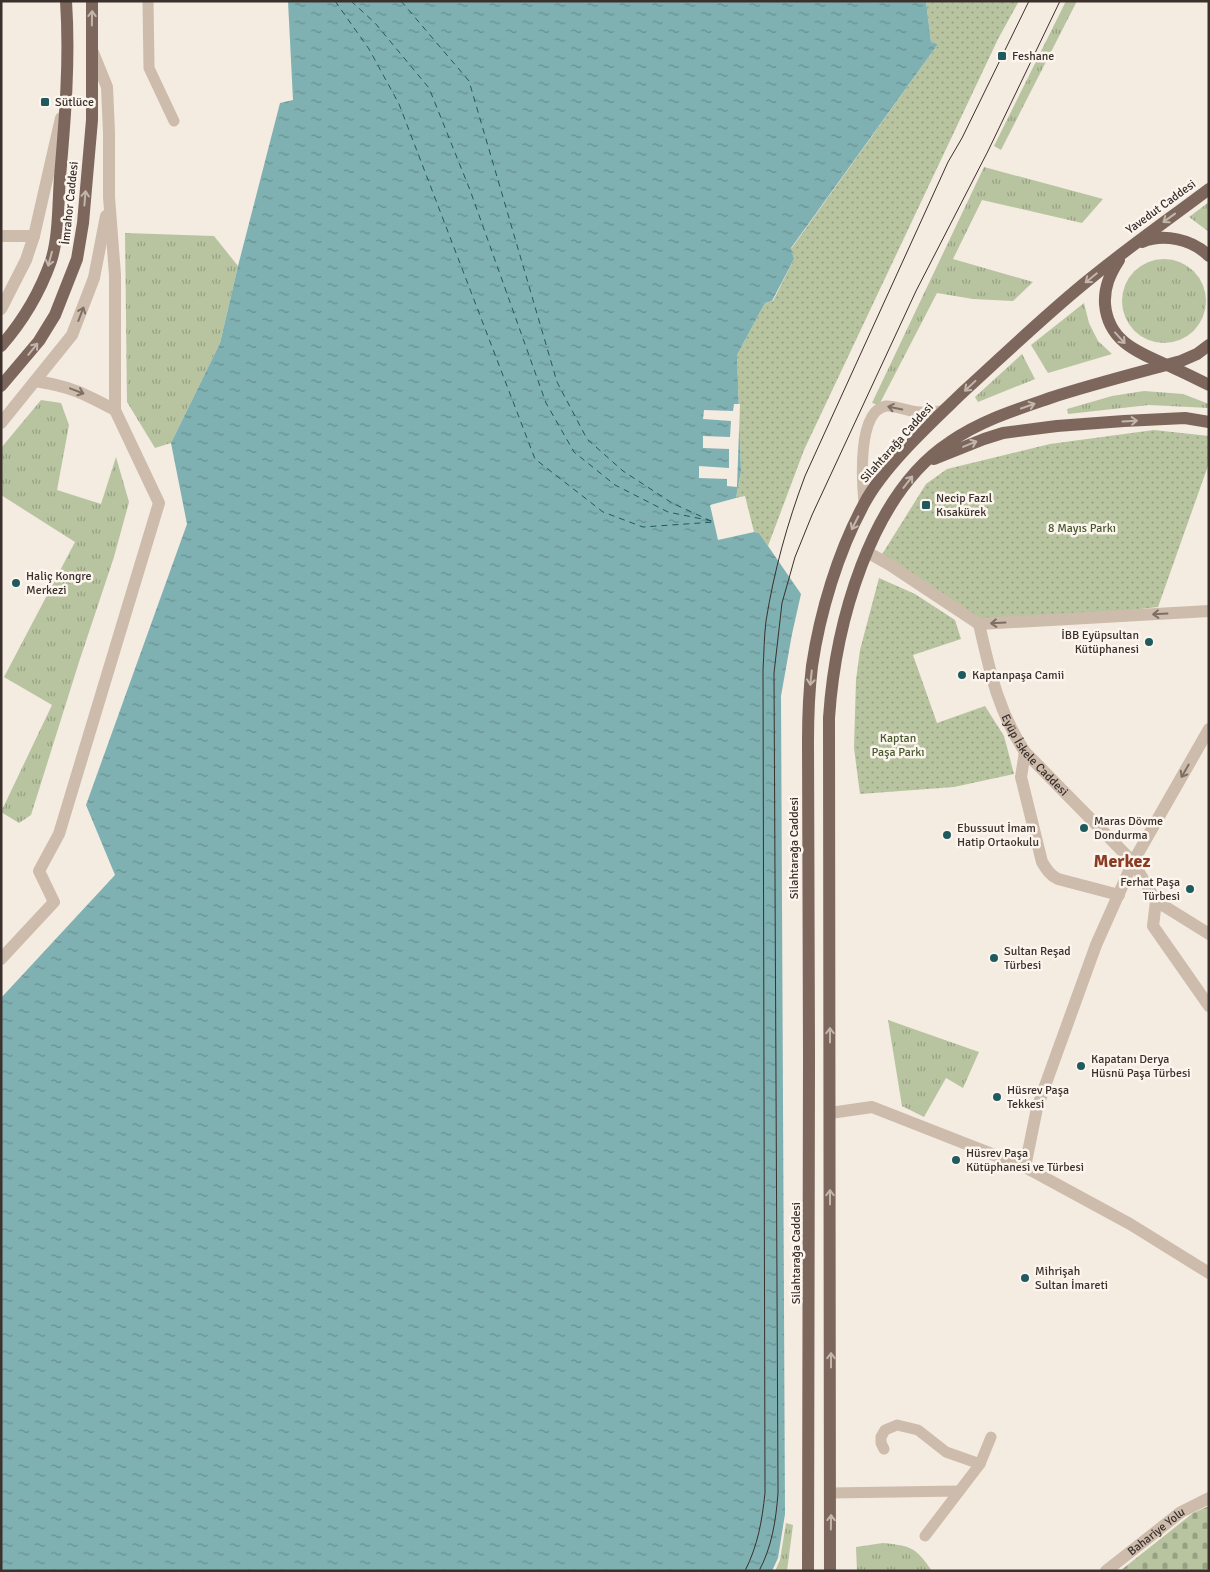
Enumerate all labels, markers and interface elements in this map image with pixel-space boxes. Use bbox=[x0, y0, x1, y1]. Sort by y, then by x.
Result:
one-way arrow bbox=[87, 11, 97, 27]
place label: Feshane bbox=[1012, 49, 1054, 64]
marker: Feshane bbox=[996, 50, 1008, 62]
place label: Sütlüce bbox=[55, 95, 94, 110]
marker: Sütlüce bbox=[39, 96, 51, 108]
street label: İmrahor Caddesi bbox=[58, 161, 82, 245]
street label: Yavedut Caddesi bbox=[1123, 177, 1199, 237]
one-way arrow bbox=[80, 190, 90, 206]
one-way arrow bbox=[1163, 213, 1177, 224]
one-way arrow bbox=[45, 250, 55, 266]
one-way arrow bbox=[1085, 272, 1098, 283]
one-way arrow bbox=[77, 306, 86, 321]
one-way arrow bbox=[1114, 331, 1126, 344]
one-way arrow bbox=[27, 343, 38, 356]
one-way arrow bbox=[964, 380, 976, 392]
one-way arrow bbox=[69, 387, 84, 396]
street label: Silahtarağa Caddesi bbox=[857, 400, 937, 486]
one-way arrow bbox=[1019, 400, 1035, 410]
one-way arrow bbox=[888, 402, 904, 412]
one-way arrow bbox=[1122, 416, 1138, 425]
one-way arrow bbox=[962, 439, 977, 449]
one-way arrow bbox=[902, 476, 913, 489]
place label: Necip Fazıl Kısakürek bbox=[936, 491, 993, 520]
marker: Necip Fazıl Kısakürek bbox=[920, 499, 932, 511]
one-way arrow bbox=[850, 515, 860, 530]
park label: 8 Mayıs Parkı bbox=[1048, 521, 1116, 536]
place label: Haliç Kongre Merkezi bbox=[26, 569, 91, 598]
marker: Haliç Kongre Merkezi bbox=[10, 577, 22, 589]
one-way arrow bbox=[1152, 610, 1168, 619]
one-way arrow bbox=[990, 619, 1006, 628]
place label: İBB Eyüpsultan Kütüphanesi bbox=[1061, 628, 1139, 657]
marker: İBB Eyüpsultan Kütüphanesi bbox=[1143, 636, 1155, 648]
place label: Kaptanpaşa Camii bbox=[972, 668, 1064, 683]
marker: Kaptanpaşa Camii bbox=[956, 669, 968, 681]
one-way arrow bbox=[806, 670, 816, 686]
street label: Eyüp İskele Caddesi bbox=[998, 712, 1071, 799]
park label: Kaptan Paşa Parkı bbox=[872, 731, 924, 760]
one-way arrow bbox=[1179, 764, 1189, 778]
street label: Silahtarağa Caddesi bbox=[787, 797, 802, 899]
place label: Maras Dövme Dondurma bbox=[1094, 814, 1163, 843]
place label: Ebussuut İmam Hatip Ortaokulu bbox=[957, 821, 1039, 850]
marker: Maras Dövme Dondurma bbox=[1078, 822, 1090, 834]
marker: Ebussuut İmam Hatip Ortaokulu bbox=[941, 829, 953, 841]
district label: Merkez bbox=[1093, 850, 1151, 872]
place label: Ferhat Paşa Türbesi bbox=[1120, 875, 1180, 904]
marker: Ferhat Paşa Türbesi bbox=[1184, 883, 1196, 895]
place label: Sultan Reşad Türbesi bbox=[1004, 944, 1071, 973]
marker: Sultan Reşad Türbesi bbox=[988, 952, 1000, 964]
one-way arrow bbox=[825, 1027, 835, 1043]
place label: Kapatanı Derya Hüsnü Paşa Türbesi bbox=[1091, 1052, 1190, 1081]
marker: Kapatanı Derya Hüsnü Paşa Türbesi bbox=[1075, 1060, 1087, 1072]
place label: Hüsrev Paşa Tekkesi bbox=[1007, 1083, 1069, 1112]
marker: Hüsrev Paşa Tekkesi bbox=[991, 1091, 1003, 1103]
place label: Hüsrev Paşa Kütüphanesi ve Türbesi bbox=[966, 1146, 1084, 1175]
marker: Hüsrev Paşa Kütüphanesi ve Türbesi bbox=[950, 1154, 962, 1166]
one-way arrow bbox=[825, 1189, 835, 1206]
street label: Silahtarağa Caddesi bbox=[789, 1202, 804, 1304]
place label: Mihrişah Sultan İmareti bbox=[1035, 1264, 1108, 1293]
marker: Mihrişah Sultan İmareti bbox=[1019, 1272, 1031, 1284]
one-way arrow bbox=[826, 1352, 836, 1368]
street label: Bahariye Yolu bbox=[1124, 1504, 1187, 1559]
one-way arrow bbox=[826, 1514, 836, 1530]

